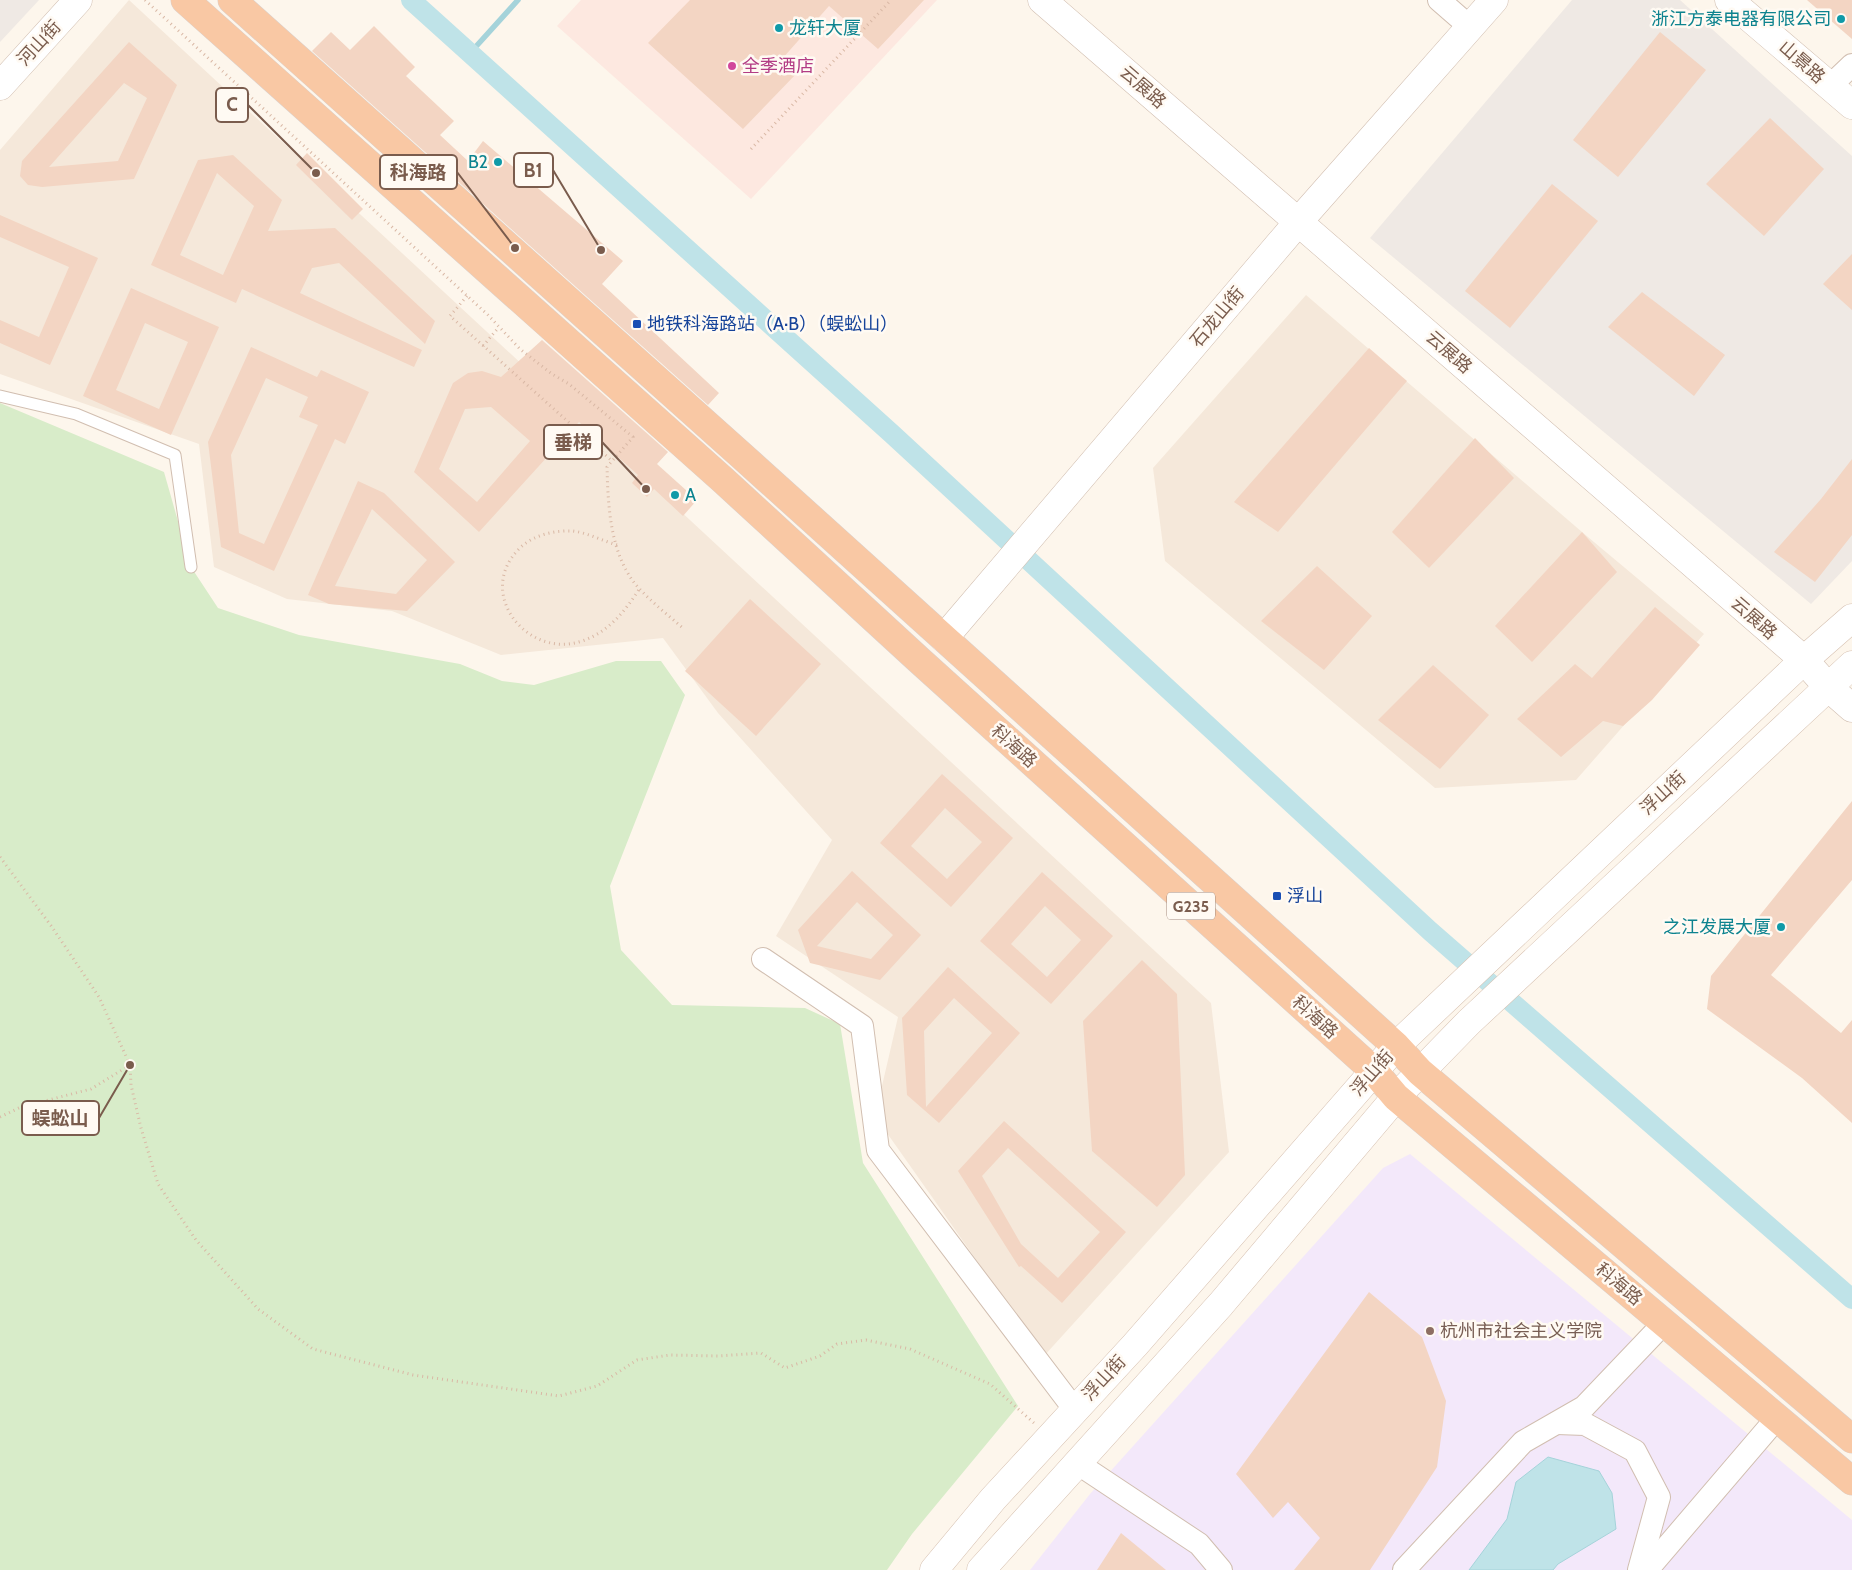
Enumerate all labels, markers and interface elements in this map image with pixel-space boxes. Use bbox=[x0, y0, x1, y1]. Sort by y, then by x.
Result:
place label: 浙江方泰电器有限公司 bbox=[1651, 8, 1831, 30]
marker: 浙江方泰电器有限公司 bbox=[1835, 13, 1847, 25]
street label: 河山街 bbox=[13, 16, 65, 70]
place label: 龙轩大厦 bbox=[789, 17, 861, 39]
marker: 龙轩大厦 bbox=[773, 22, 785, 34]
street label: 山景路 bbox=[1774, 36, 1830, 88]
place label: 全季酒店 bbox=[742, 55, 814, 77]
marker: 全季酒店 bbox=[726, 60, 738, 72]
street label: 云展路 bbox=[1115, 61, 1171, 113]
callout: C bbox=[216, 88, 248, 122]
text: C bbox=[226, 93, 238, 116]
place label: B2 bbox=[468, 151, 488, 173]
callout: B1 bbox=[514, 153, 553, 187]
callout: 科海路 bbox=[380, 155, 457, 189]
marker: B2 bbox=[492, 156, 504, 168]
text: B1 bbox=[524, 159, 542, 182]
text: 科海路 bbox=[389, 161, 447, 184]
street label: 石龙山街 bbox=[1185, 282, 1249, 352]
place label: 地铁科海路站（A·B）（蜈蚣山） bbox=[647, 313, 898, 335]
marker: 地铁科海路站（A·B）（蜈蚣山） bbox=[631, 318, 643, 330]
street label: 云展路 bbox=[1421, 326, 1477, 378]
callout: 垂梯 bbox=[544, 425, 602, 459]
text: 垂梯 bbox=[554, 431, 592, 454]
place label: A bbox=[685, 484, 696, 506]
marker: A bbox=[669, 489, 681, 501]
street label: 云展路 bbox=[1726, 592, 1782, 644]
street label: 科海路 bbox=[987, 720, 1041, 772]
street label: 浮山街 bbox=[1636, 767, 1690, 819]
place label: 浮山 bbox=[1287, 885, 1323, 907]
marker: 浮山 bbox=[1271, 890, 1283, 902]
road number: G235 bbox=[1167, 892, 1215, 919]
place label: 之江发展大厦 bbox=[1663, 916, 1771, 938]
marker: 之江发展大厦 bbox=[1775, 921, 1787, 933]
street label: 科海路 bbox=[1288, 991, 1342, 1043]
street label: 浮山街 bbox=[1346, 1045, 1398, 1101]
callout: 蜈蚣山 bbox=[22, 1101, 99, 1135]
text: 蜈蚣山 bbox=[31, 1107, 89, 1130]
street label: 科海路 bbox=[1591, 1258, 1647, 1310]
place label: 杭州市社会主义学院 bbox=[1440, 1320, 1602, 1342]
marker: 杭州市社会主义学院 bbox=[1424, 1325, 1436, 1337]
street label: 浮山街 bbox=[1078, 1351, 1130, 1405]

